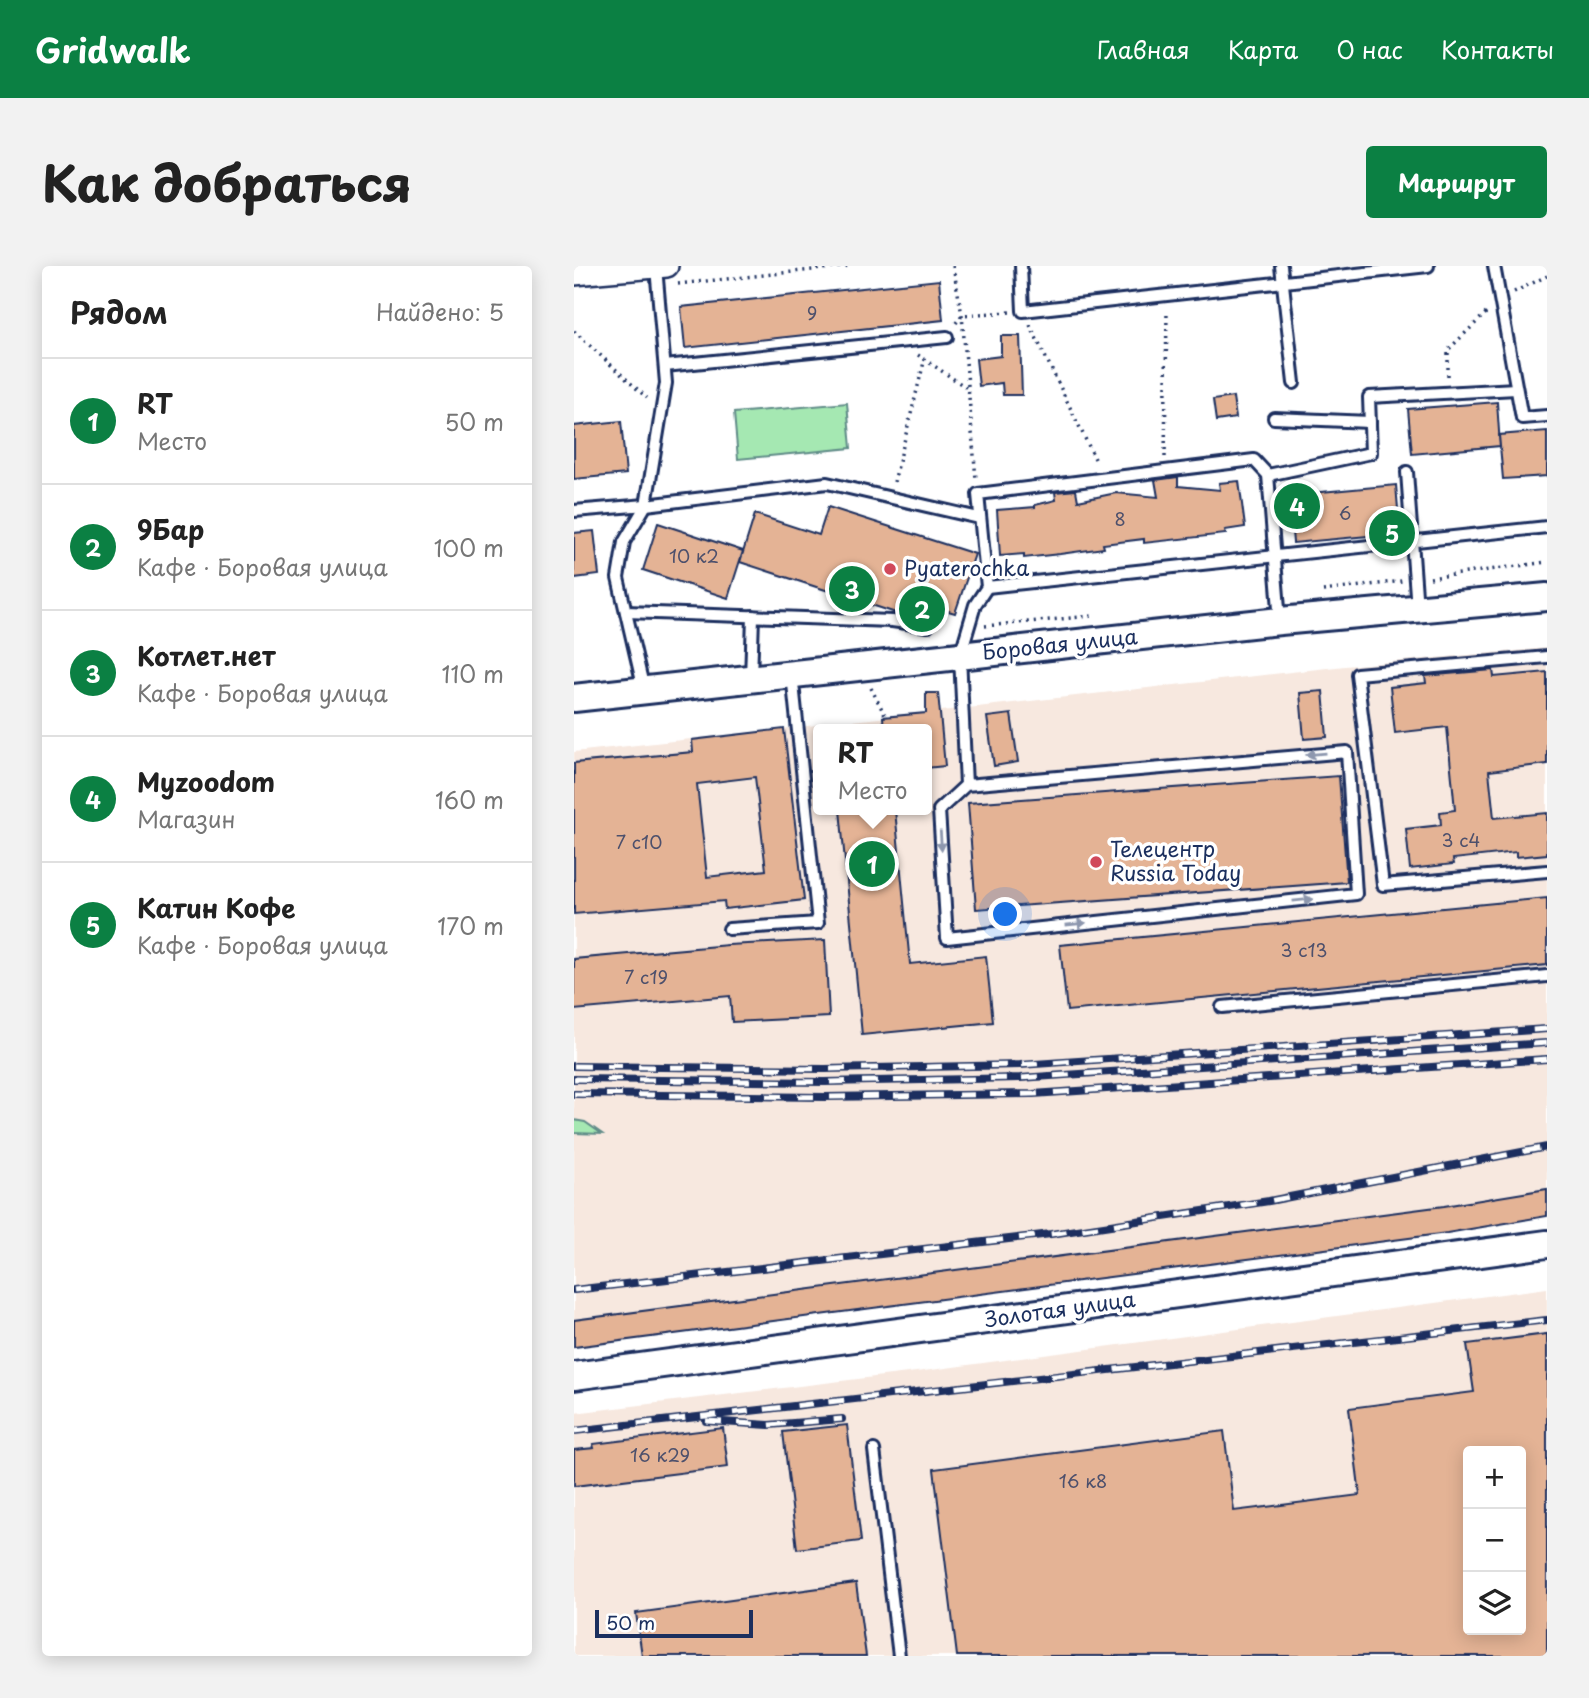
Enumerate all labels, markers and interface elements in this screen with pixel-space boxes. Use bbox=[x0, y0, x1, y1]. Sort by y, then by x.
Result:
text: Gridwalk bbox=[35, 24, 191, 74]
text: Главная bbox=[1097, 31, 1190, 67]
text: Карта bbox=[1228, 31, 1298, 67]
text: О нас bbox=[1336, 31, 1403, 67]
text: Контакты bbox=[1441, 31, 1554, 67]
text: Как добраться bbox=[42, 145, 412, 219]
button: Маршрут bbox=[1366, 146, 1547, 218]
text: Рядом bbox=[70, 289, 168, 334]
text: Найдено: 5 bbox=[376, 294, 504, 329]
house number: 9 bbox=[807, 299, 817, 326]
text: RT bbox=[137, 384, 173, 423]
text: 1 bbox=[88, 404, 99, 439]
text: 50 m bbox=[444, 404, 504, 439]
text: Место bbox=[137, 423, 207, 458]
pin: 4 bbox=[1274, 480, 1320, 532]
house number: 6 bbox=[1339, 499, 1351, 526]
house number: 8 bbox=[1114, 505, 1126, 532]
pin: 5 bbox=[1369, 507, 1415, 559]
text: 9Бар bbox=[137, 510, 204, 549]
text: 2 bbox=[85, 530, 101, 565]
text: 100 m bbox=[434, 530, 504, 565]
house number: 10 к2 bbox=[669, 542, 719, 569]
text: Кафе · Боровая улица bbox=[137, 549, 388, 584]
place label: Pyaterochka bbox=[904, 551, 1029, 583]
marker: Pyaterochka bbox=[882, 561, 898, 577]
pin: 3 bbox=[829, 563, 875, 615]
pin: 2 bbox=[899, 583, 945, 635]
street label: Боровая улица bbox=[981, 619, 1140, 667]
text: Котлет.нет bbox=[137, 636, 275, 675]
text: 3 bbox=[85, 656, 101, 691]
text: 110 m bbox=[442, 656, 504, 691]
text: Кафе · Боровая улица bbox=[137, 675, 388, 710]
popup bbox=[813, 724, 932, 815]
text: RT bbox=[838, 733, 873, 772]
one-way arrow bbox=[1305, 749, 1327, 760]
text: Myzoodom bbox=[137, 762, 275, 801]
text: Место bbox=[838, 772, 907, 807]
text: 4 bbox=[85, 782, 101, 817]
text: 160 m bbox=[435, 782, 504, 817]
text: Магазин bbox=[137, 801, 236, 836]
house number: 3 с4 bbox=[1442, 826, 1480, 853]
house number: 7 с10 bbox=[616, 828, 662, 855]
one-way arrow bbox=[935, 831, 946, 853]
place label: Телецентр Russia Today bbox=[1110, 832, 1241, 888]
pin: 1 bbox=[849, 838, 895, 890]
marker: Телецентр Russia Today bbox=[1088, 854, 1104, 870]
text: Катин Кофе bbox=[137, 888, 295, 927]
one-way arrow bbox=[1292, 894, 1314, 905]
your location bbox=[988, 897, 1022, 931]
text: 5 bbox=[86, 908, 100, 943]
text: 170 m bbox=[437, 908, 504, 943]
one-way arrow bbox=[1066, 918, 1088, 929]
text: Кафе · Боровая улица bbox=[137, 927, 388, 962]
house number: 3 с13 bbox=[1280, 936, 1328, 963]
house number: 7 с19 bbox=[624, 963, 668, 990]
street label: Золотая улица bbox=[982, 1282, 1138, 1334]
house number: 16 к29 bbox=[630, 1441, 690, 1468]
map controls bbox=[1463, 1446, 1526, 1635]
button: + bbox=[1463, 1446, 1526, 1509]
house number: 16 к8 bbox=[1059, 1467, 1107, 1494]
button: − bbox=[1463, 1509, 1526, 1572]
button: layers bbox=[1463, 1572, 1526, 1635]
scale bar bbox=[595, 1607, 752, 1639]
text: 50 m bbox=[606, 1608, 655, 1636]

